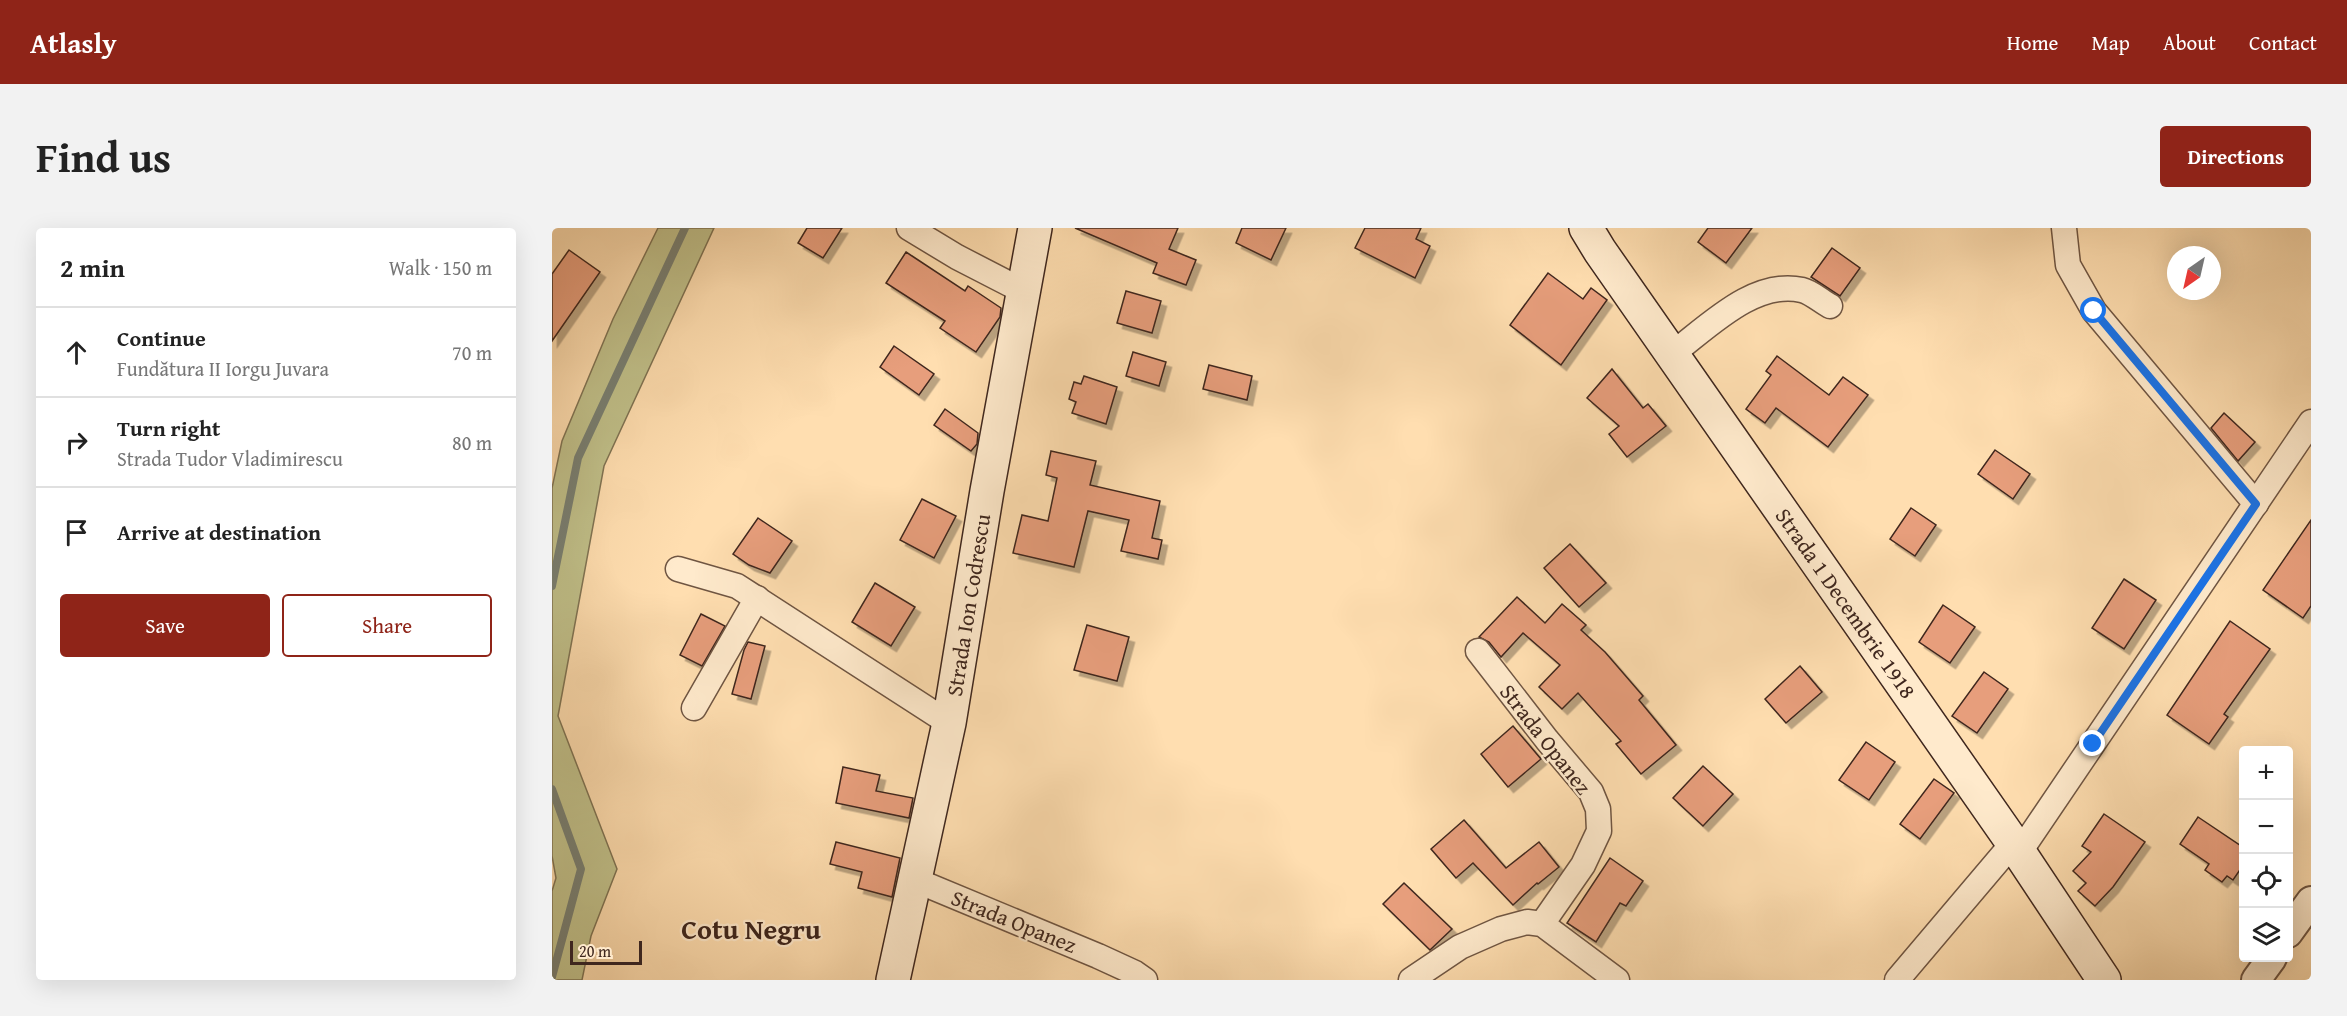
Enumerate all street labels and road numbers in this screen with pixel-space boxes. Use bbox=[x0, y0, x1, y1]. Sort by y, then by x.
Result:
street label: Strada 1 Decembrie 1918 bbox=[1768, 501, 1924, 705]
street label: Strada Ion Codrescu bbox=[938, 511, 998, 699]
street label: Strada Opanez bbox=[1493, 677, 1600, 801]
street label: Strada Opanez bbox=[946, 881, 1082, 961]

